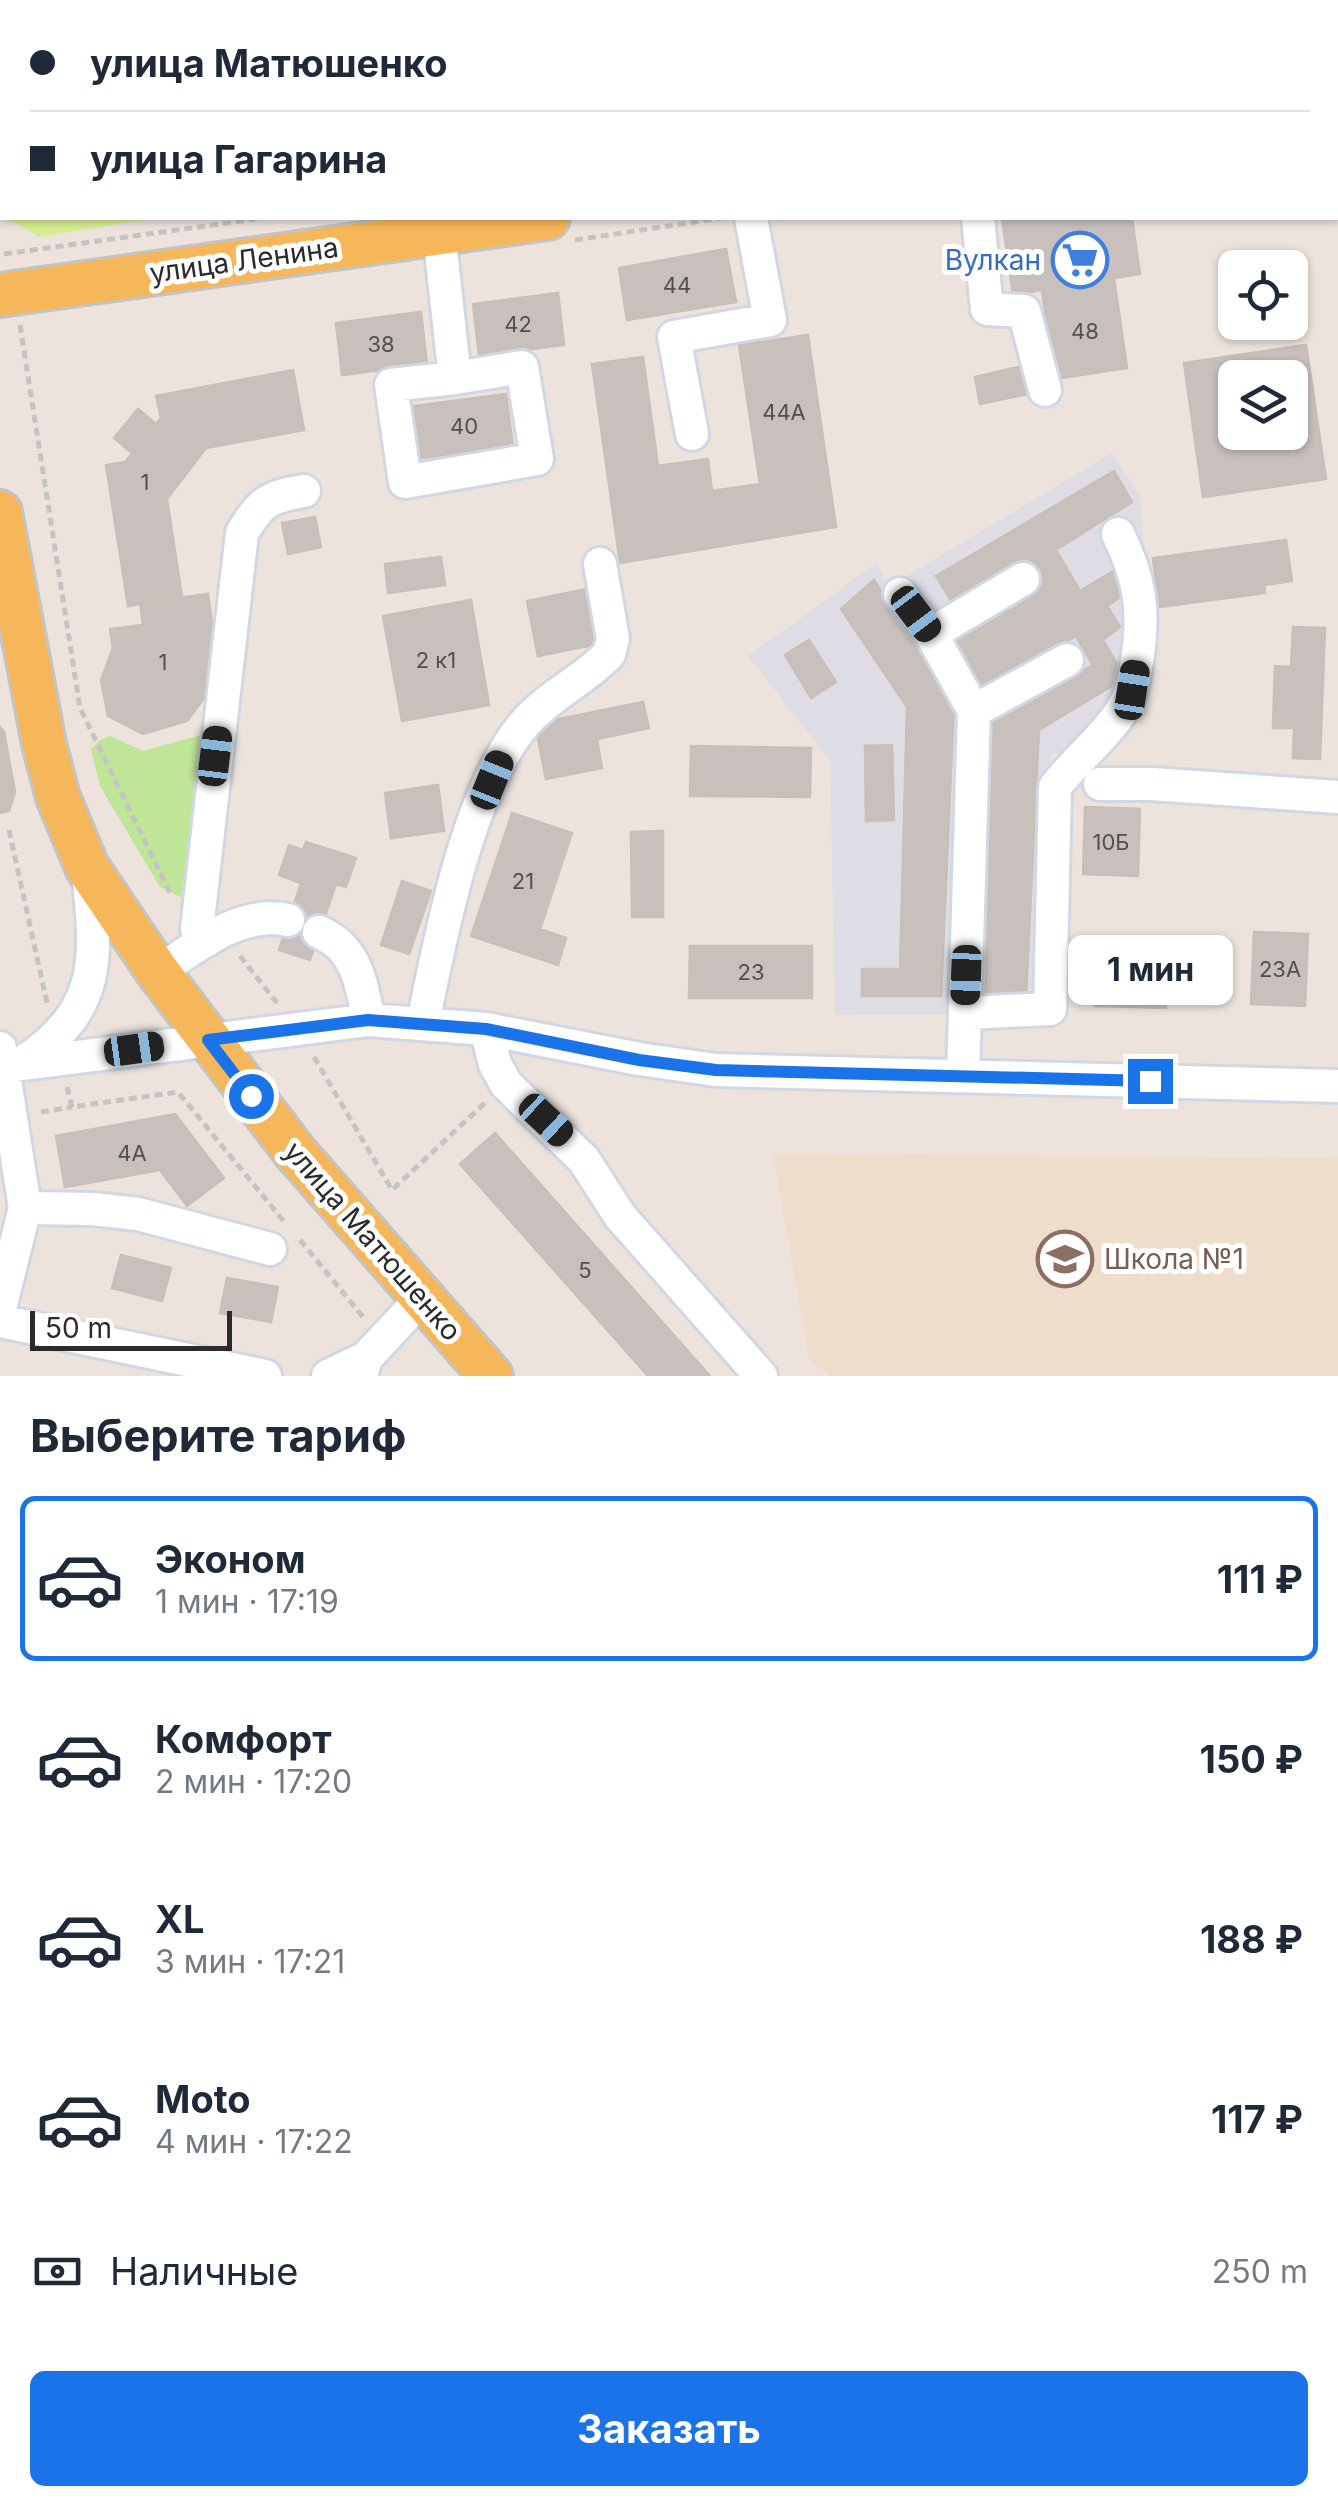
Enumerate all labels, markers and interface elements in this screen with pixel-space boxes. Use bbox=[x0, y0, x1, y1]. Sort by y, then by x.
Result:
text: улица Матюшенко bbox=[90, 40, 447, 86]
text: улица Гагарина bbox=[90, 136, 387, 182]
street label: улица Ленина bbox=[148, 230, 340, 290]
supermarket icon: Вулкан bbox=[1050, 230, 1110, 290]
place label: Вулкан bbox=[945, 243, 1041, 277]
map controls bbox=[1218, 250, 1308, 450]
button: locate bbox=[1218, 250, 1308, 340]
house number: 44 bbox=[663, 272, 691, 298]
house number: 42 bbox=[504, 311, 532, 337]
house number: 48 bbox=[1071, 318, 1099, 344]
house number: 38 bbox=[367, 331, 395, 357]
button: layers bbox=[1218, 360, 1308, 450]
house number: 44А bbox=[762, 399, 806, 425]
house number: 40 bbox=[450, 413, 478, 439]
house number: 1 bbox=[141, 469, 149, 495]
car bbox=[886, 581, 946, 647]
house number: 2 к1 bbox=[416, 647, 456, 673]
house number: 1 bbox=[159, 649, 167, 675]
car bbox=[1112, 658, 1152, 722]
car bbox=[196, 724, 234, 788]
car bbox=[467, 747, 517, 813]
house number: 10Б bbox=[1092, 829, 1130, 855]
house number: 21 bbox=[512, 868, 534, 894]
callout: 1 мин bbox=[1068, 936, 1232, 1006]
car bbox=[950, 944, 982, 1006]
text: 1 мин bbox=[1107, 950, 1194, 989]
house number: 23А bbox=[1259, 956, 1301, 982]
house number: 23 bbox=[737, 959, 765, 985]
car bbox=[102, 1030, 166, 1068]
route end bbox=[1128, 1059, 1173, 1104]
route start bbox=[229, 1074, 274, 1119]
car bbox=[514, 1089, 578, 1151]
street label: улица Матюшенко bbox=[277, 1134, 469, 1348]
house number: 4А bbox=[117, 1140, 147, 1166]
school or university icon: Школа №1 bbox=[1035, 1229, 1095, 1289]
place label: Школа №1 bbox=[1104, 1242, 1244, 1276]
house number: 5 bbox=[578, 1257, 592, 1283]
scale bar bbox=[30, 1306, 232, 1350]
text: 50 m bbox=[45, 1311, 112, 1345]
text: Выберите тариф bbox=[30, 1408, 406, 1463]
icon: car bbox=[35, 1534, 125, 1624]
text: Эконом bbox=[155, 1536, 306, 1582]
text: 111 ₽ bbox=[1217, 1556, 1303, 1602]
text: 1 мин · 17:19 bbox=[155, 1582, 339, 1621]
icon: car bbox=[35, 1714, 125, 1804]
text: Комфорт bbox=[155, 1716, 332, 1762]
text: 150 ₽ bbox=[1200, 1736, 1303, 1782]
text: 2 мин · 17:20 bbox=[155, 1762, 352, 1801]
icon: car bbox=[35, 1894, 125, 1984]
text: XL bbox=[155, 1896, 205, 1942]
text: 188 ₽ bbox=[1200, 1916, 1303, 1962]
text: 3 мин · 17:21 bbox=[155, 1942, 345, 1981]
icon: car bbox=[35, 2074, 125, 2164]
text: Moto bbox=[155, 2076, 251, 2122]
text: 117 ₽ bbox=[1211, 2096, 1303, 2142]
text: 4 мин · 17:22 bbox=[155, 2122, 353, 2161]
icon: cash bbox=[30, 2244, 85, 2299]
text: Наличные bbox=[110, 2248, 298, 2294]
text: 250 m bbox=[1212, 2252, 1308, 2291]
button: Заказать bbox=[30, 2371, 1308, 2486]

